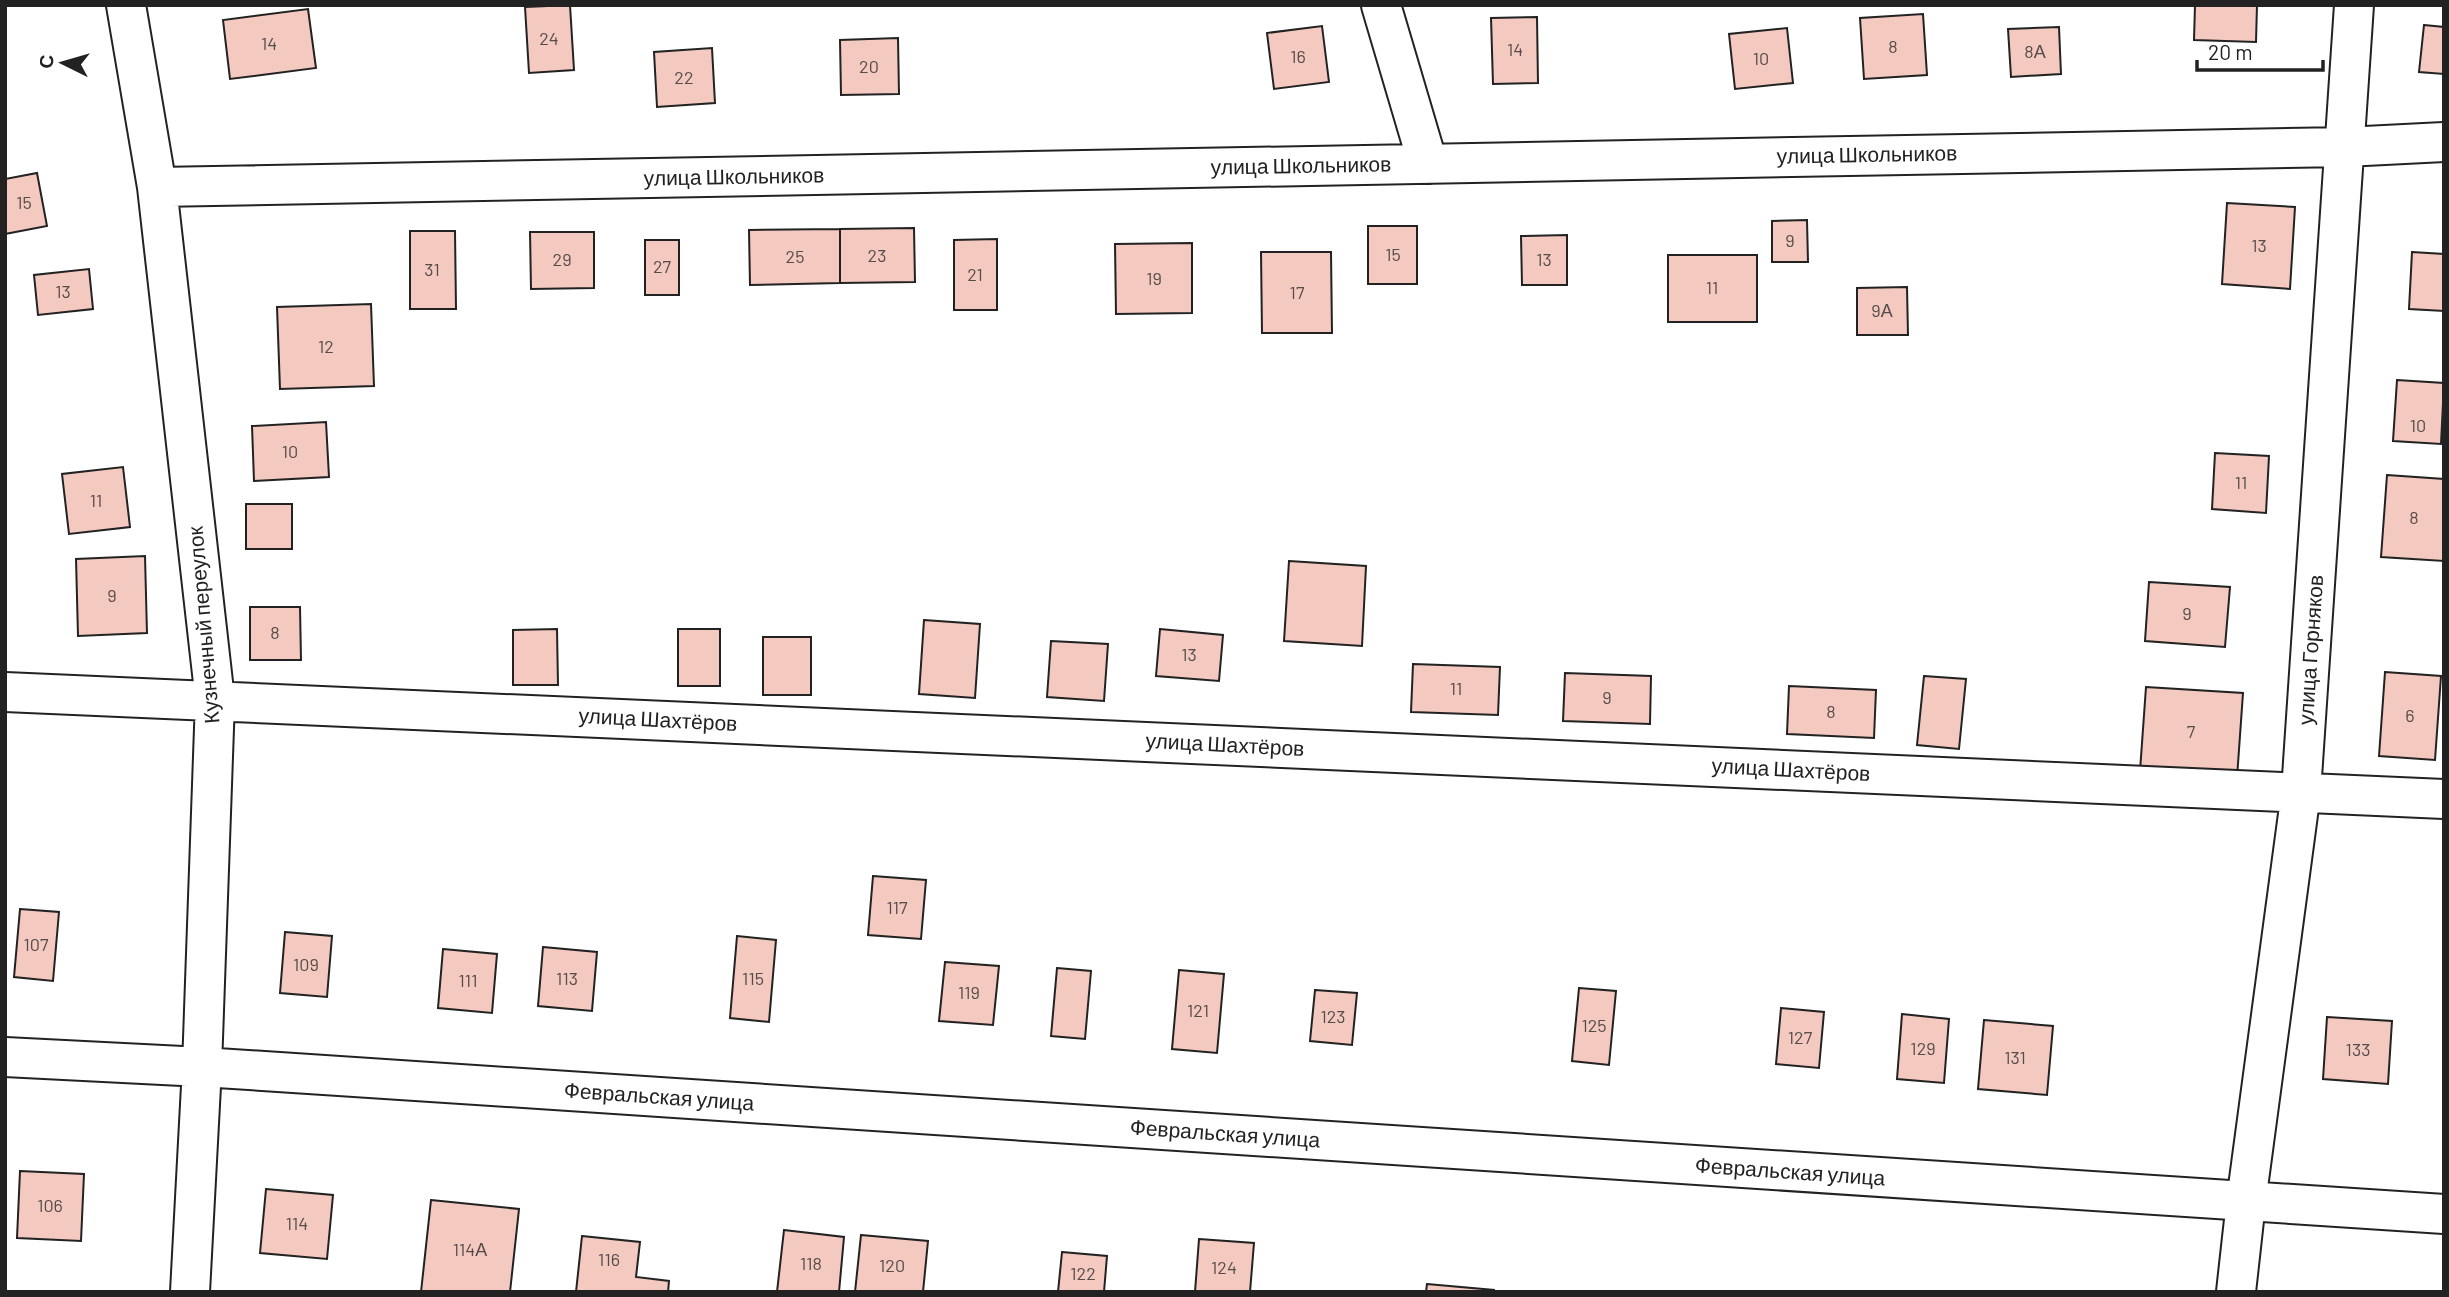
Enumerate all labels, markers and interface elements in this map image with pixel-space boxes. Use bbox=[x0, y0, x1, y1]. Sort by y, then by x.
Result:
house number: 24 bbox=[539, 27, 559, 49]
north arrow bbox=[28, 28, 98, 98]
scale bar bbox=[2197, 28, 2323, 72]
house number: 14 bbox=[261, 32, 277, 54]
house number: 8 bbox=[1888, 35, 1898, 57]
house number: 14 bbox=[1507, 38, 1523, 60]
text: 20 m bbox=[2208, 39, 2253, 64]
house number: 8А bbox=[2024, 40, 2046, 62]
house number: 16 bbox=[1290, 45, 1306, 67]
house number: 10 bbox=[1753, 47, 1769, 69]
text: С bbox=[34, 53, 58, 69]
house number: 20 bbox=[859, 55, 879, 77]
house number: 22 bbox=[674, 66, 694, 88]
street label: улица Школьников bbox=[1776, 139, 1957, 168]
street label: улица Школьников bbox=[1210, 150, 1391, 179]
street label: улица Школьников bbox=[643, 161, 824, 190]
house number: 15 bbox=[16, 191, 32, 213]
house number: 9 bbox=[1785, 229, 1795, 251]
house number: 13 bbox=[2251, 234, 2267, 256]
house number: 15 bbox=[1385, 243, 1401, 265]
house number: 23 bbox=[868, 244, 886, 266]
house number: 25 bbox=[786, 245, 804, 267]
house number: 29 bbox=[552, 248, 572, 270]
house number: 13 bbox=[1536, 248, 1552, 270]
house number: 27 bbox=[653, 255, 672, 277]
house number: 31 bbox=[424, 258, 440, 280]
house number: 21 bbox=[967, 263, 983, 285]
house number: 19 bbox=[1146, 267, 1162, 289]
house number: 11 bbox=[1706, 276, 1718, 298]
house number: 13 bbox=[55, 280, 71, 302]
house number: 17 bbox=[1290, 281, 1305, 303]
house number: 9А bbox=[1871, 299, 1893, 321]
house number: 12 bbox=[318, 335, 334, 357]
house number: 10 bbox=[2410, 414, 2426, 436]
house number: 10 bbox=[282, 440, 298, 462]
house number: 11 bbox=[2235, 471, 2247, 493]
house number: 11 bbox=[90, 489, 102, 511]
house number: 8 bbox=[2409, 506, 2419, 528]
street label: Кузнечный переулок bbox=[181, 525, 224, 725]
street label: улица Горняков bbox=[2292, 574, 2327, 726]
house number: 9 bbox=[107, 584, 117, 606]
house number: 9 bbox=[2182, 602, 2192, 624]
house number: 8 bbox=[270, 621, 280, 643]
house number: 13 bbox=[1181, 643, 1197, 665]
house number: 11 bbox=[1450, 677, 1462, 699]
house number: 9 bbox=[1602, 686, 1612, 708]
house number: 8 bbox=[1826, 700, 1836, 722]
street label: улица Шахтёров bbox=[578, 702, 738, 735]
house number: 6 bbox=[2405, 704, 2415, 726]
house number: 7 bbox=[2187, 720, 2196, 742]
street label: улица Шахтёров bbox=[1145, 727, 1305, 760]
street label: улица Шахтёров bbox=[1711, 752, 1871, 785]
house number: 117 bbox=[886, 896, 908, 918]
house number: 107 bbox=[24, 933, 49, 955]
house number: 109 bbox=[293, 953, 319, 975]
house number: 113 bbox=[556, 967, 578, 989]
house number: 115 bbox=[742, 967, 764, 989]
house number: 111 bbox=[458, 969, 478, 991]
house number: 119 bbox=[958, 981, 980, 1003]
house number: 121 bbox=[1187, 999, 1209, 1021]
house number: 123 bbox=[1320, 1005, 1346, 1027]
house number: 125 bbox=[1581, 1014, 1607, 1036]
house number: 127 bbox=[1788, 1026, 1813, 1048]
house number: 129 bbox=[1910, 1037, 1936, 1059]
house number: 133 bbox=[2346, 1038, 2370, 1060]
house number: 131 bbox=[2004, 1046, 2026, 1068]
street label: Февральская улица bbox=[563, 1076, 755, 1115]
street label: Февральская улица bbox=[1129, 1113, 1321, 1152]
street label: Февральская улица bbox=[1694, 1151, 1886, 1190]
house number: 106 bbox=[37, 1194, 63, 1216]
house number: 114 bbox=[286, 1212, 308, 1234]
house number: 114А bbox=[453, 1238, 487, 1260]
house number: 116 bbox=[598, 1248, 620, 1270]
house number: 118 bbox=[800, 1252, 822, 1274]
house number: 120 bbox=[879, 1254, 905, 1276]
house number: 124 bbox=[1211, 1256, 1237, 1278]
house number: 122 bbox=[1070, 1262, 1096, 1284]

